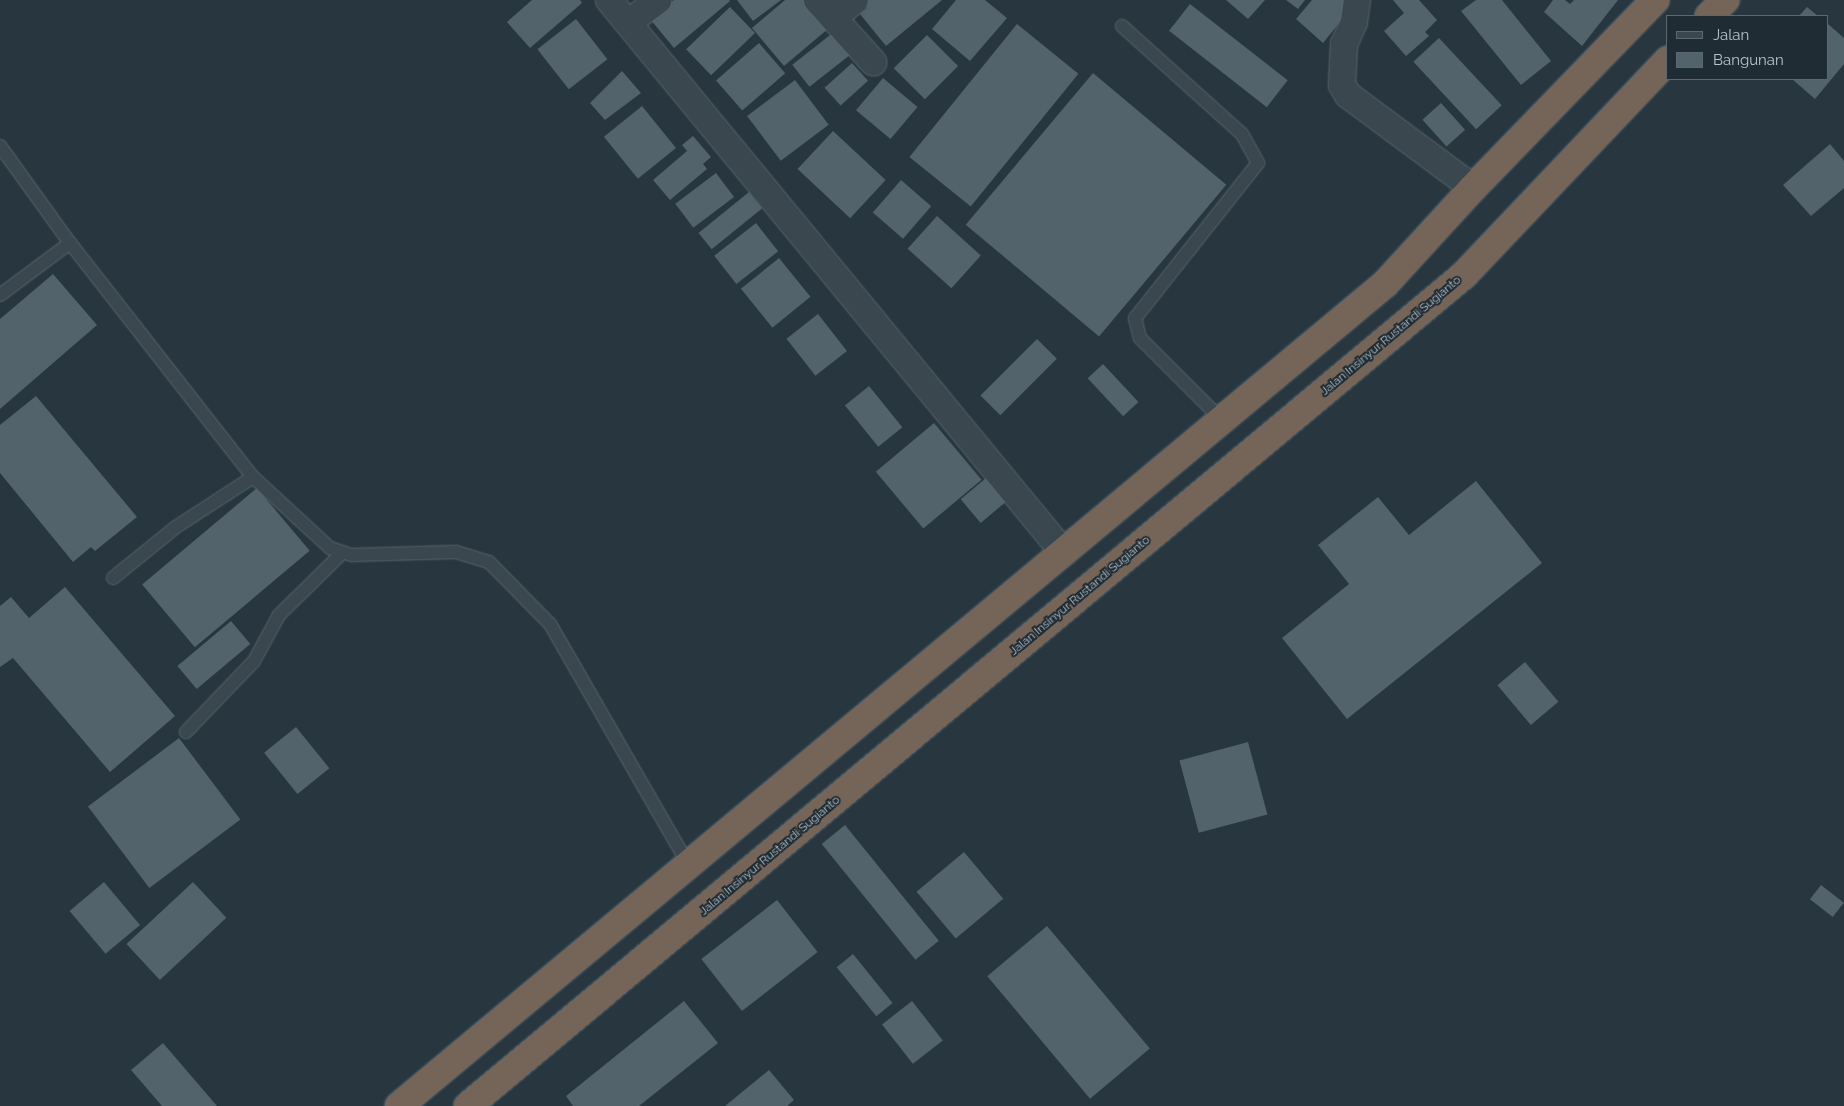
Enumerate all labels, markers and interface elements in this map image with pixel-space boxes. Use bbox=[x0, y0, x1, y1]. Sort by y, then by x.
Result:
legend bbox=[1666, 15, 1829, 80]
text: Jalan bbox=[1713, 26, 1749, 44]
text: Bangunan bbox=[1713, 51, 1784, 69]
street label: Jalan Insinyur Rustandi Sugianto bbox=[1318, 273, 1464, 399]
street label: Jalan Insinyur Rustandi Sugianto bbox=[1007, 533, 1153, 659]
street label: Jalan Insinyur Rustandi Sugianto bbox=[697, 793, 843, 919]

